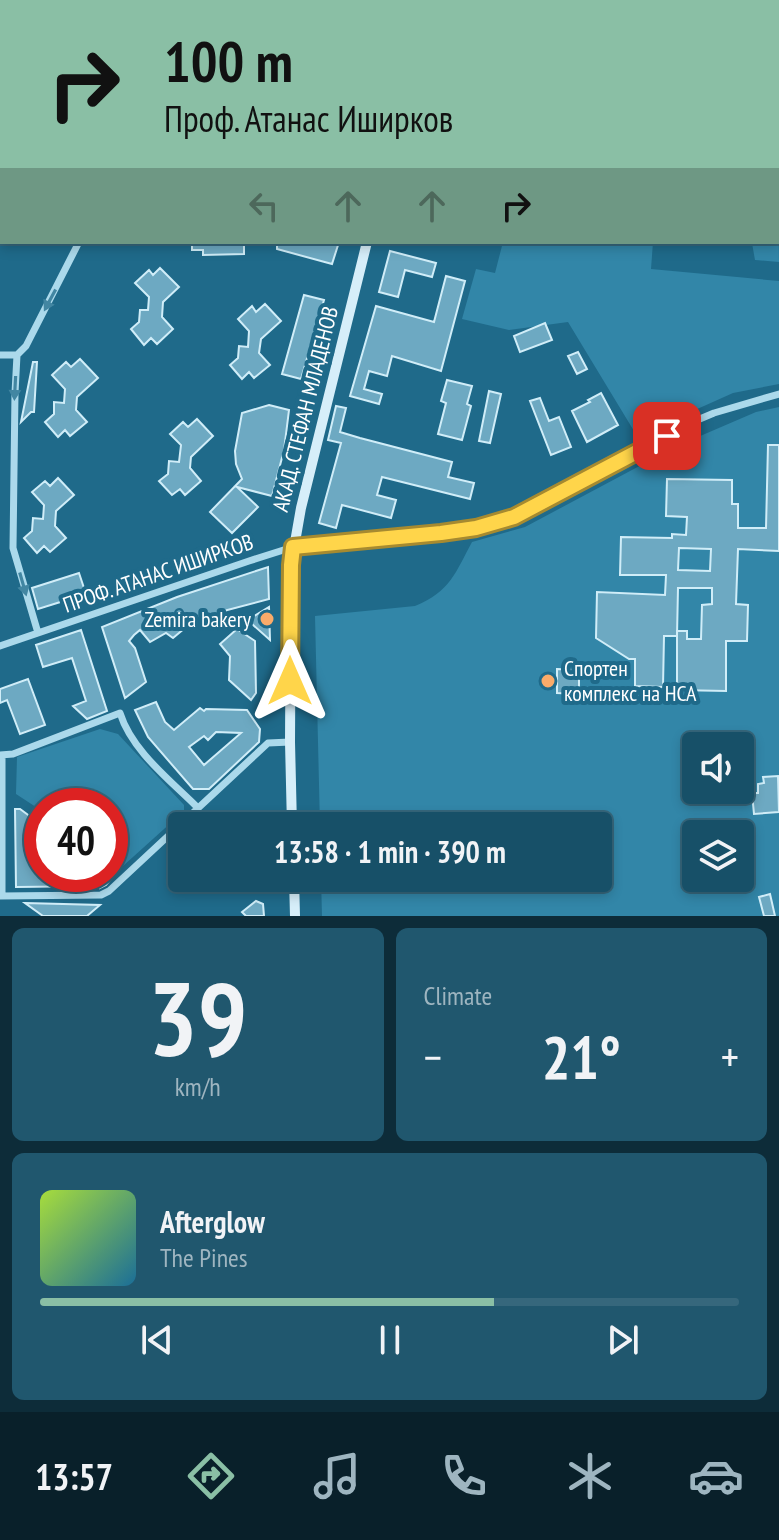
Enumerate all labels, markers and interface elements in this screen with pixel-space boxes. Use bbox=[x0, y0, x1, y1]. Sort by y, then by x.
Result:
text: 100 m bbox=[164, 25, 293, 97]
icon: right bbox=[32, 32, 136, 136]
text: Проф. Атанас Иширков bbox=[164, 95, 453, 142]
icon: left bbox=[242, 184, 286, 228]
icon: ahead bbox=[326, 184, 370, 228]
icon: ahead bbox=[410, 184, 454, 228]
icon: right bbox=[494, 184, 538, 228]
one-way arrow bbox=[44, 289, 58, 311]
street label: АКАД. СТЕФАН МЛАДЕНОВ bbox=[266, 303, 344, 515]
one-way arrow bbox=[8, 376, 21, 401]
pin bbox=[633, 402, 701, 470]
icon: arrive bbox=[645, 414, 689, 458]
street label: ПРОФ. АТАНАС ИШИРКОВ bbox=[59, 527, 257, 619]
one-way arrow bbox=[17, 572, 30, 596]
place label: Zemira bakery bbox=[144, 605, 252, 633]
marker: Zemira bakery bbox=[258, 610, 276, 628]
position arrow bbox=[248, 639, 332, 723]
place label: Спортен комплекс на НСА bbox=[564, 654, 697, 707]
marker: Спортен комплекс на НСА bbox=[539, 672, 557, 690]
map controls bbox=[682, 732, 754, 892]
button: sound bbox=[682, 732, 754, 804]
speed limit sign: 40 bbox=[24, 788, 128, 892]
button: layers bbox=[682, 820, 754, 892]
text: 13:58 · 1 min · 390 m bbox=[274, 832, 506, 871]
text: 39 bbox=[148, 950, 247, 1085]
text: Climate bbox=[424, 979, 492, 1012]
text: 21° bbox=[542, 1018, 621, 1096]
text: − bbox=[424, 1028, 442, 1085]
text: + bbox=[721, 1028, 739, 1085]
text: km/h bbox=[175, 1070, 221, 1103]
text: Afterglow bbox=[160, 1202, 265, 1241]
text: The Pines bbox=[160, 1241, 248, 1274]
icon: previous bbox=[135, 1318, 179, 1362]
icon: pause bbox=[368, 1318, 412, 1362]
icon: next bbox=[601, 1318, 645, 1362]
icon: directions bbox=[183, 1448, 239, 1504]
icon: music bbox=[309, 1448, 365, 1504]
icon: phone bbox=[436, 1448, 492, 1504]
icon: climate bbox=[562, 1448, 618, 1504]
icon: car bbox=[688, 1448, 744, 1504]
text: 13:57 bbox=[35, 1453, 113, 1500]

